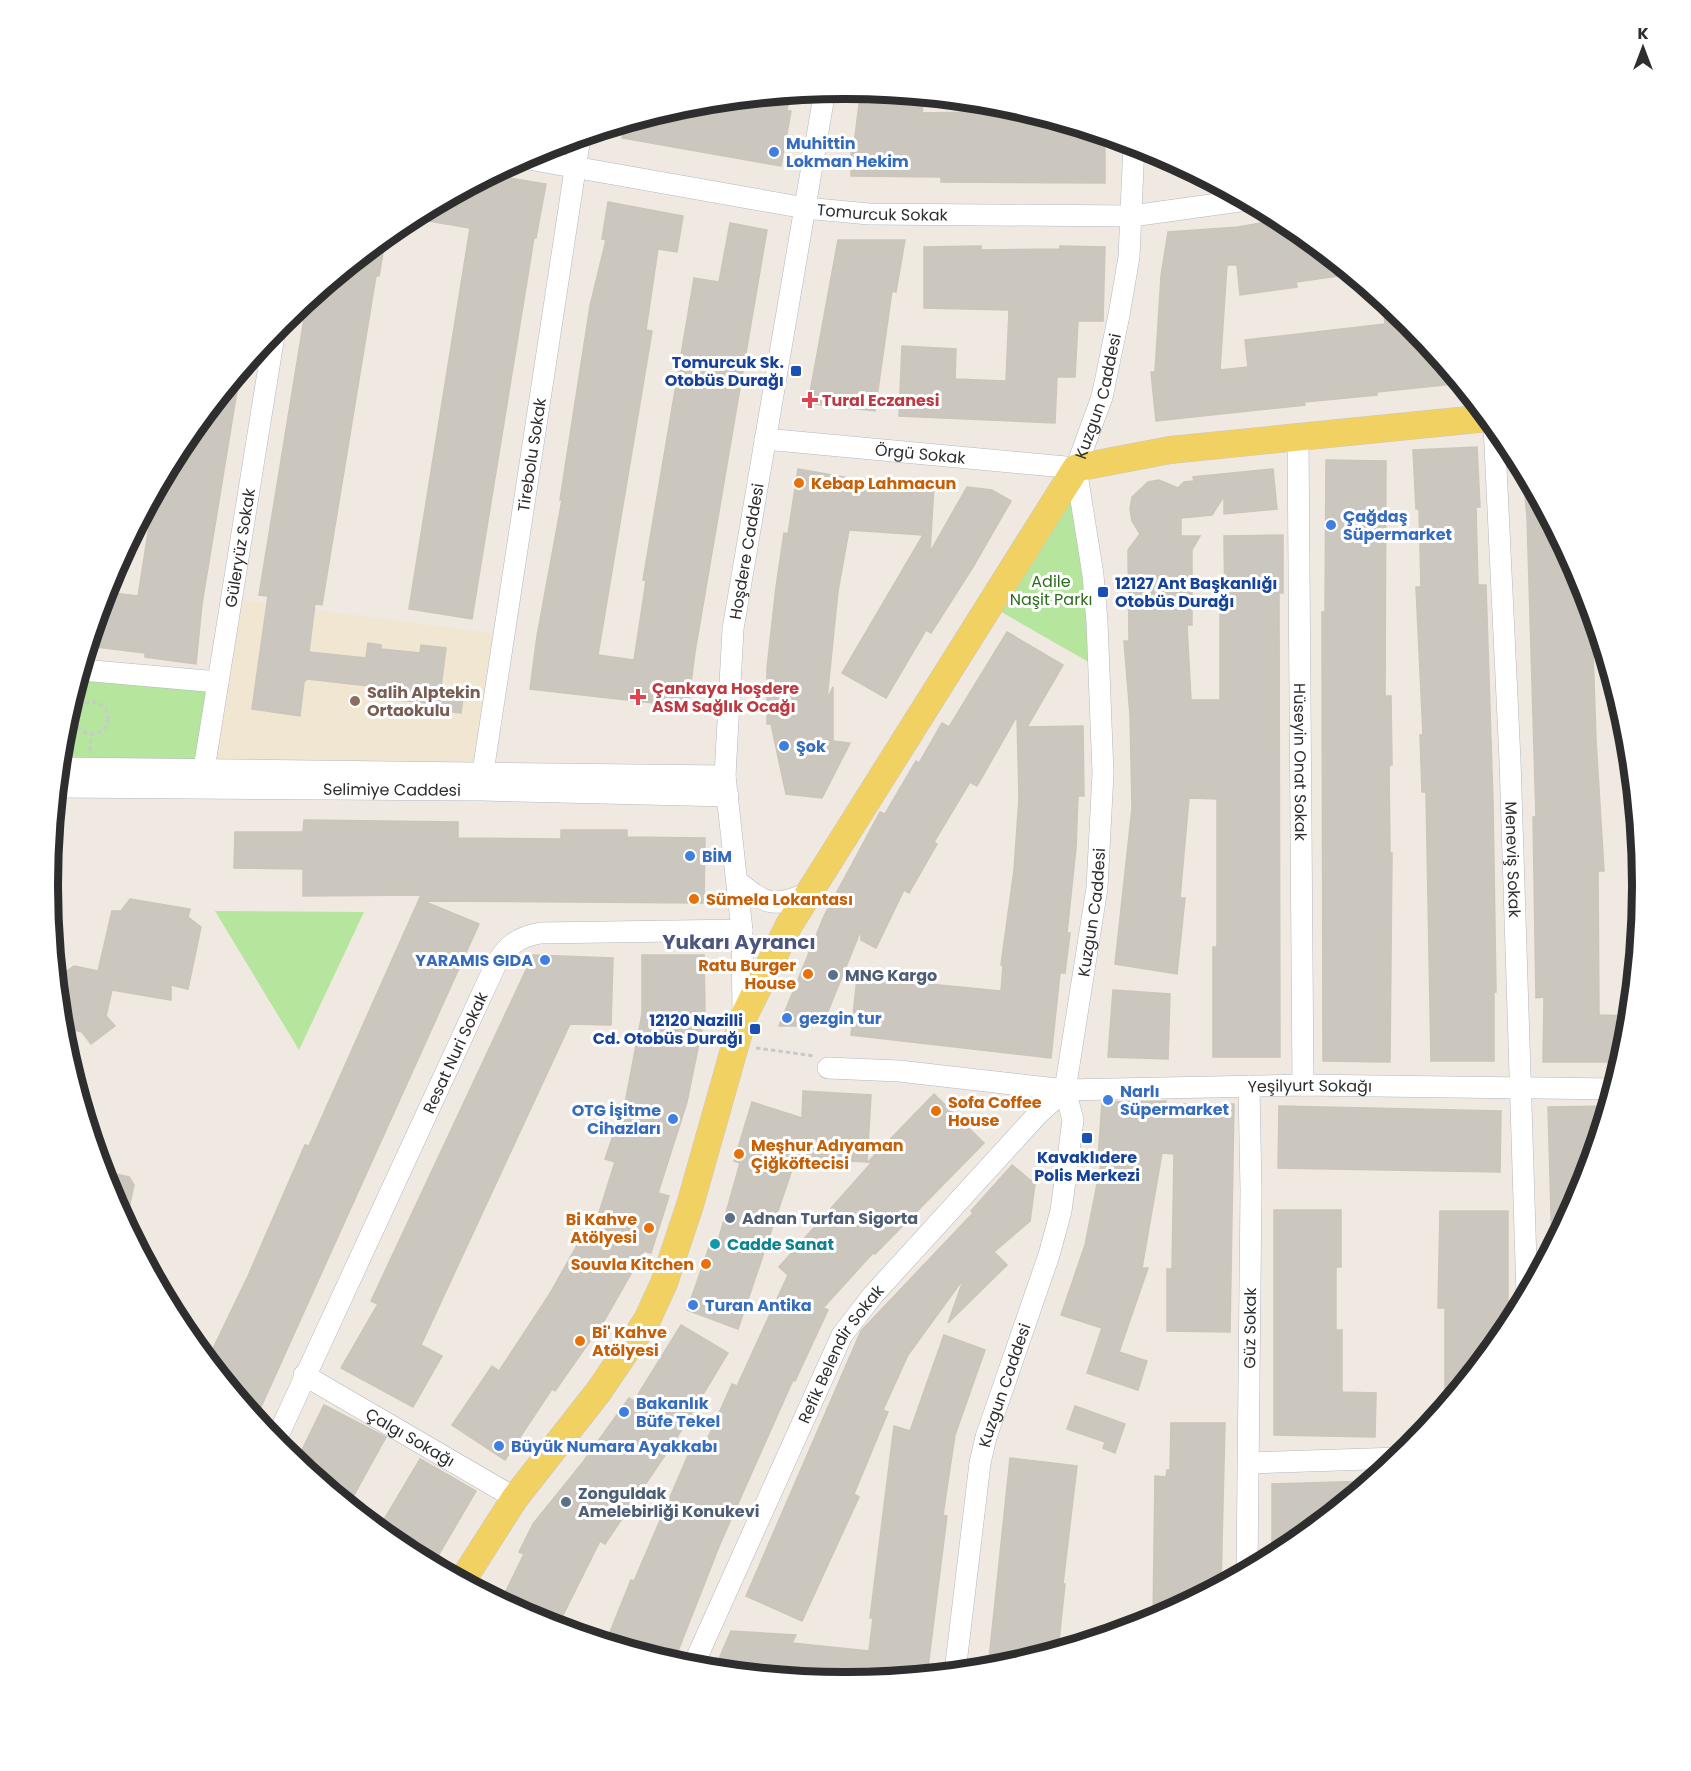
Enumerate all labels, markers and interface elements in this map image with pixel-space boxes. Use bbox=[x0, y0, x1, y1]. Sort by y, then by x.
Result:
north arrow bbox=[1613, 18, 1673, 78]
text: K bbox=[1637, 22, 1649, 45]
place label: Muhittin Lokman Hekim bbox=[786, 132, 909, 173]
marker: Muhittin Lokman Hekim bbox=[767, 145, 781, 159]
street label: Tomurcuk Sokak bbox=[816, 198, 949, 227]
street label: Kuzgun Caddesi bbox=[1069, 331, 1127, 462]
place label: Tomurcuk Sk. Otobüs Durağı bbox=[665, 351, 784, 392]
marker: Tomurcuk Sk. Otobüs Durağı bbox=[789, 364, 803, 378]
place label: Tural Eczanesi bbox=[822, 389, 940, 412]
marker: Tural Eczanesi bbox=[803, 393, 817, 407]
street label: Tirebolu Sokak bbox=[512, 395, 552, 513]
street label: Örgü Sokak bbox=[874, 438, 967, 470]
place label: Kebap Lahmacun bbox=[811, 472, 956, 495]
marker: Kebap Lahmacun bbox=[792, 476, 806, 490]
street label: Hoşdere Caddesi bbox=[724, 482, 770, 621]
street label: Güleryüz Sokak bbox=[219, 486, 261, 609]
place label: Çağdaş Süpermarket bbox=[1343, 505, 1452, 546]
marker: Çağdaş Süpermarket bbox=[1324, 518, 1338, 532]
park label: Adile Naşit Parkı bbox=[1010, 570, 1092, 611]
place label: 12127 Ant Başkanlığı Otobüs Durağı bbox=[1115, 572, 1277, 613]
marker: 12127 Ant Başkanlığı Otobüs Durağı bbox=[1096, 585, 1110, 599]
place label: Çankaya Hoşdere ASM Sağlık Ocağı bbox=[652, 677, 799, 718]
place label: Salih Alptekin Ortaokulu bbox=[367, 681, 480, 722]
street label: Hüseyin Onat Sokak bbox=[1288, 683, 1312, 842]
marker: Çankaya Hoşdere ASM Sağlık Ocağı bbox=[629, 688, 647, 706]
marker: Salih Alptekin Ortaokulu bbox=[348, 694, 362, 708]
place label: Şok bbox=[796, 735, 826, 758]
marker: Şok bbox=[777, 739, 791, 753]
street label: Selimiye Caddesi bbox=[323, 778, 461, 802]
street label: Meneviş Sokak bbox=[1499, 801, 1526, 919]
place label: BİM bbox=[702, 845, 732, 868]
street label: Kuzgun Caddesi bbox=[1072, 847, 1111, 978]
marker: BİM bbox=[683, 849, 697, 863]
place label: Sümela Lokantası bbox=[706, 888, 853, 911]
marker: Sümela Lokantası bbox=[687, 892, 701, 906]
district label: Yukarı Ayrancı bbox=[662, 928, 816, 956]
place label: YARAMIS GIDA bbox=[415, 949, 533, 972]
marker: YARAMIS GIDA bbox=[538, 953, 552, 967]
place label: Ratu Burger House bbox=[698, 954, 796, 995]
place label: MNG Kargo bbox=[845, 964, 937, 987]
marker: Ratu Burger House bbox=[801, 967, 815, 981]
marker: MNG Kargo bbox=[826, 968, 840, 982]
street label: Resat Nuri Sokak bbox=[417, 988, 494, 1117]
place label: gezgin tur bbox=[799, 1007, 882, 1030]
place label: 12120 Nazilli Cd. Otobüs Durağı bbox=[593, 1009, 743, 1050]
marker: gezgin tur bbox=[780, 1011, 794, 1025]
marker: 12120 Nazilli Cd. Otobüs Durağı bbox=[748, 1022, 762, 1036]
street label: Yeşilyurt Sokağı bbox=[1247, 1074, 1372, 1098]
place label: Narlı Süpermarket bbox=[1120, 1080, 1229, 1121]
place label: Sofa Coffee House bbox=[948, 1091, 1042, 1132]
marker: Narlı Süpermarket bbox=[1101, 1093, 1115, 1107]
place label: OTG İşitme Cihazları bbox=[572, 1099, 661, 1140]
marker: Sofa Coffee House bbox=[929, 1104, 943, 1118]
marker: OTG İşitme Cihazları bbox=[666, 1112, 680, 1126]
marker: Kavaklıdere Polis Merkezi bbox=[1080, 1131, 1094, 1145]
place label: Meşhur Adıyaman Çiğköftecisi bbox=[751, 1134, 904, 1175]
place label: Kavaklıdere Polis Merkezi bbox=[1034, 1146, 1140, 1187]
marker: Meşhur Adıyaman Çiğköftecisi bbox=[732, 1147, 746, 1161]
place label: Adnan Turfan Sigorta bbox=[742, 1207, 918, 1230]
place label: Bi Kahve Atölyesi bbox=[566, 1208, 637, 1249]
marker: Adnan Turfan Sigorta bbox=[723, 1211, 737, 1225]
marker: Bi Kahve Atölyesi bbox=[642, 1221, 656, 1235]
place label: Cadde Sanat bbox=[727, 1233, 834, 1256]
marker: Cadde Sanat bbox=[708, 1237, 722, 1251]
place label: Souvla Kitchen bbox=[571, 1253, 694, 1276]
marker: Souvla Kitchen bbox=[699, 1257, 713, 1271]
street label: Refik Belendir Sokak bbox=[793, 1279, 890, 1427]
street label: Güz Sokak bbox=[1238, 1287, 1262, 1369]
place label: Turan Antika bbox=[705, 1294, 812, 1317]
marker: Turan Antika bbox=[686, 1298, 700, 1312]
street label: Kuzgun Caddesi bbox=[973, 1320, 1037, 1450]
place label: Bi' Kahve Atölyesi bbox=[592, 1321, 667, 1362]
marker: Bi' Kahve Atölyesi bbox=[573, 1334, 587, 1348]
place label: Bakanlık Büfe Tekel bbox=[636, 1392, 720, 1433]
street label: Çalgı Sokağı bbox=[361, 1402, 459, 1472]
marker: Bakanlık Büfe Tekel bbox=[617, 1405, 631, 1419]
place label: Büyük Numara Ayakkabı bbox=[511, 1435, 718, 1458]
marker: Büyük Numara Ayakkabı bbox=[492, 1439, 506, 1453]
place label: Zonguldak Amelebirliği Konukevi bbox=[578, 1482, 759, 1523]
marker: Zonguldak Amelebirliği Konukevi bbox=[559, 1495, 573, 1509]

